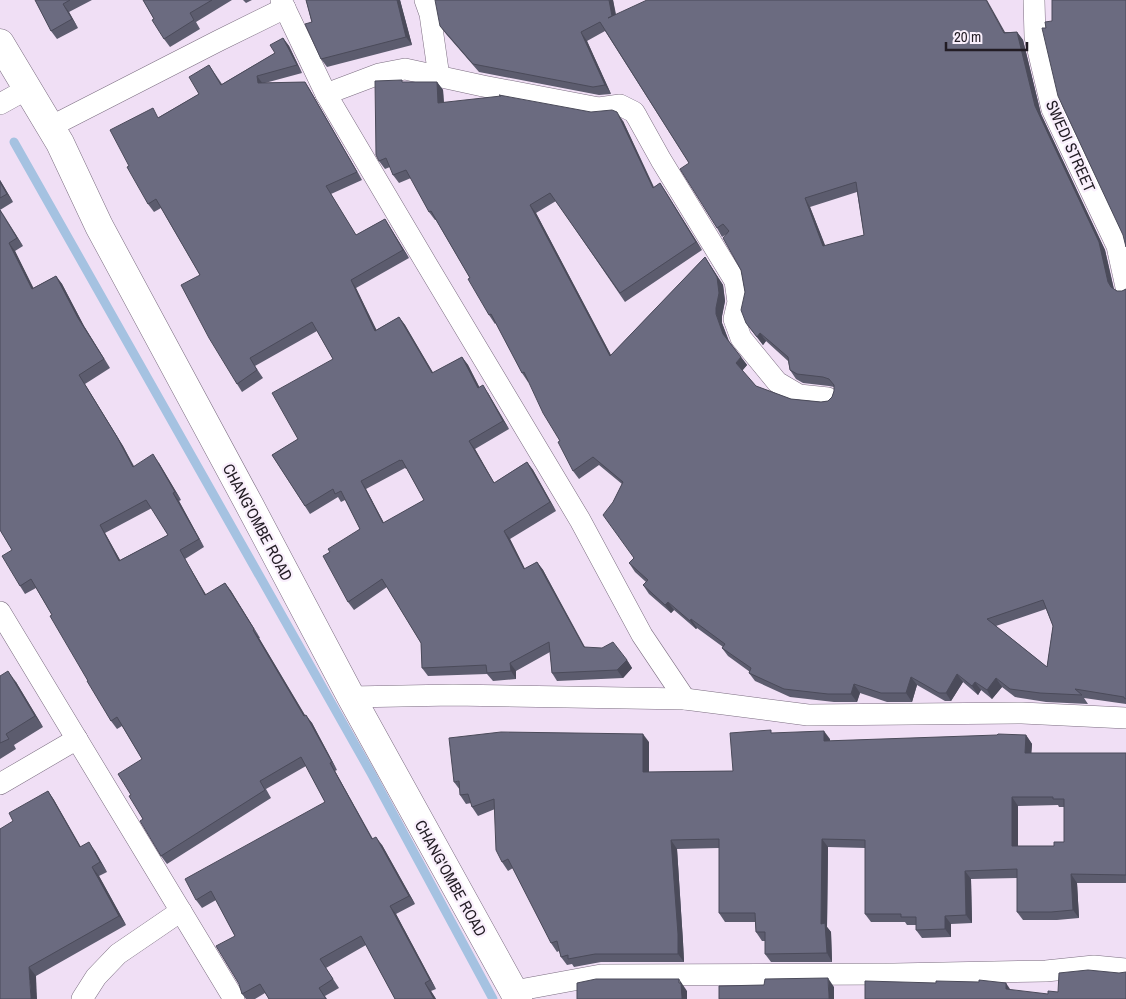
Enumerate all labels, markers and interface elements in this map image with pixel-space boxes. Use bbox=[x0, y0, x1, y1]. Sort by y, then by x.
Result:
scale bar bbox=[946, 20, 1027, 52]
text: 20 m bbox=[954, 26, 981, 47]
street label: SWEDI STREET bbox=[1041, 97, 1101, 195]
street label: CHANG'OMBE ROAD bbox=[218, 459, 298, 585]
street label: CHANG'OMBE ROAD bbox=[410, 816, 492, 940]

